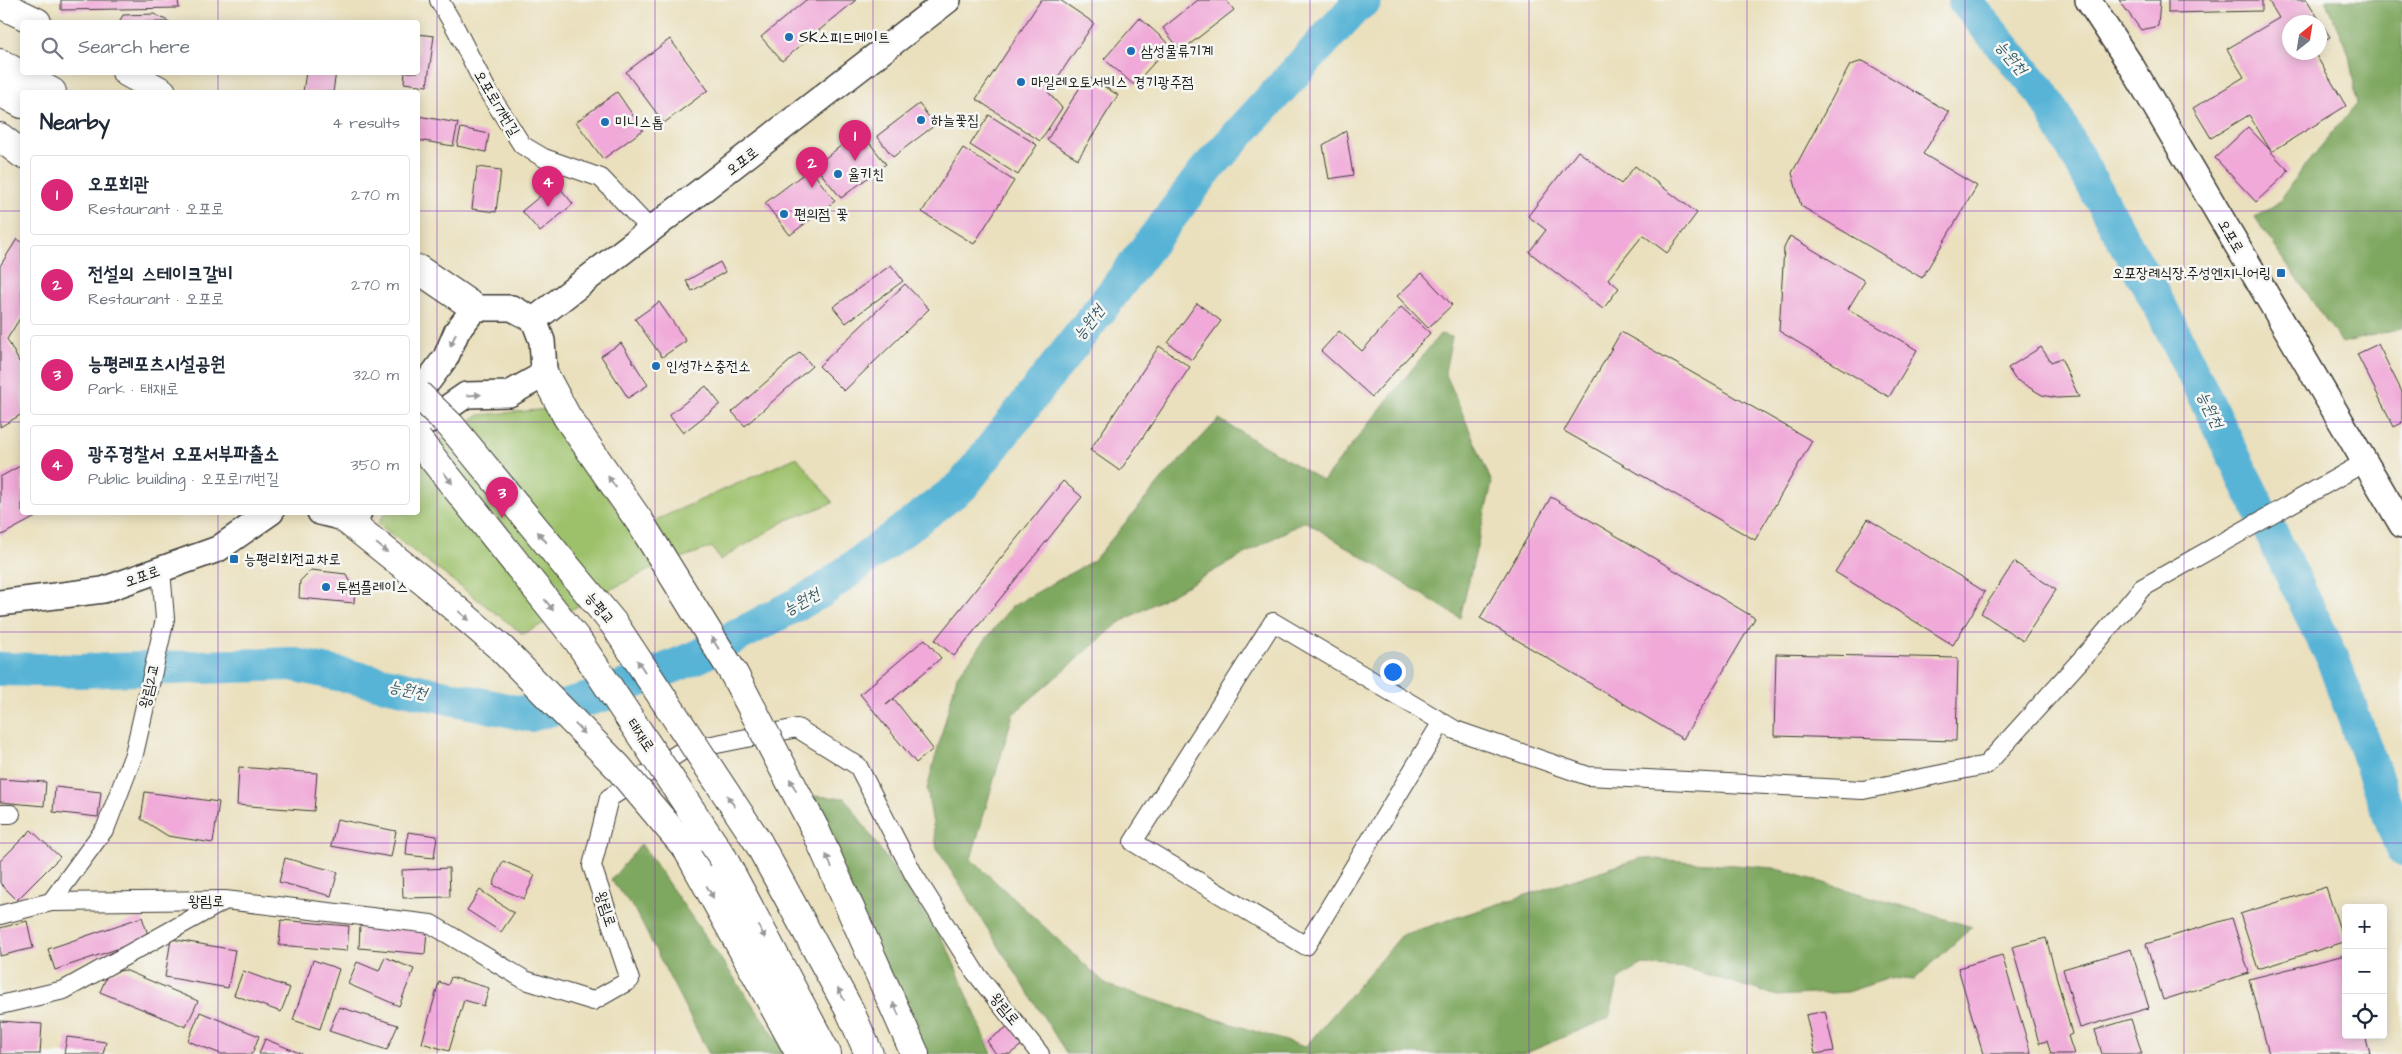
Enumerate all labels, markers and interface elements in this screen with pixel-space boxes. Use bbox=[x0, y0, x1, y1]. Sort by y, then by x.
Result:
north arrow bbox=[2282, 15, 2327, 60]
search box bbox=[20, 20, 420, 75]
place label: SK스피드메이트 bbox=[799, 27, 890, 48]
marker: SK스피드메이트 bbox=[783, 31, 795, 43]
icon: search bbox=[38, 34, 66, 62]
text: Search here bbox=[78, 34, 190, 61]
water label: 능원천 bbox=[1990, 36, 2033, 81]
place label: 삼성물류기계 bbox=[1141, 41, 1213, 62]
marker: 삼성물류기계 bbox=[1125, 45, 1137, 57]
street label: 오포로171번길 bbox=[469, 66, 524, 140]
place label: 마일레오토서비스 경기광주점 bbox=[1031, 72, 1194, 93]
marker: 마일레오토서비스 경기광주점 bbox=[1015, 76, 1027, 88]
text: Nearby bbox=[40, 108, 110, 137]
place label: 하늘꽃집 bbox=[931, 110, 979, 131]
text: 4 results bbox=[332, 112, 400, 134]
place label: 미니스톱 bbox=[615, 112, 663, 133]
marker: 하늘꽃집 bbox=[915, 114, 927, 126]
marker: 미니스톱 bbox=[599, 116, 611, 128]
pin: 1 bbox=[839, 120, 871, 161]
street label: 오포로 bbox=[722, 142, 763, 181]
pin: 2 bbox=[796, 147, 828, 188]
place label: 율키친 bbox=[848, 164, 884, 185]
pin: 4 bbox=[532, 166, 564, 207]
marker: 율키친 bbox=[832, 168, 844, 180]
text: 오포회관 bbox=[88, 171, 149, 198]
text: 1 bbox=[56, 184, 58, 206]
text: 270 m bbox=[351, 184, 399, 206]
text: Restaurant · 오포로 bbox=[88, 198, 224, 220]
place label: 편의점 꽃 bbox=[794, 204, 848, 225]
marker: 편의점 꽃 bbox=[778, 208, 790, 220]
street label: 오포로 bbox=[2212, 215, 2249, 257]
text: 전설의 스테이크갈비 bbox=[88, 261, 233, 288]
place label: 오포장례식장.주성엔지니어링 bbox=[2112, 263, 2271, 284]
marker: 오포장례식장.주성엔지니어링 bbox=[2275, 267, 2287, 279]
text: 2 bbox=[52, 274, 62, 296]
text: 270 m bbox=[351, 274, 399, 296]
text: Restaurant · 오포로 bbox=[88, 288, 224, 310]
water label: 능원천 bbox=[1068, 299, 1111, 345]
one-way arrow bbox=[448, 333, 456, 347]
text: 능평레포츠시설공원 bbox=[88, 351, 226, 378]
place label: 인성가스충전소 bbox=[666, 356, 751, 377]
marker: 인성가스충전소 bbox=[650, 360, 662, 372]
text: 3 bbox=[53, 364, 61, 386]
text: 320 m bbox=[353, 364, 399, 386]
text: Park · 태재로 bbox=[88, 378, 179, 400]
water label: 능원천 bbox=[2192, 387, 2229, 434]
one-way arrow bbox=[466, 391, 482, 399]
text: 광주경찰서 오포서부파출소 bbox=[88, 441, 279, 468]
text: 4 bbox=[52, 454, 62, 476]
text: 350 m bbox=[351, 454, 399, 476]
text: Public building · 오포로171번길 bbox=[88, 468, 279, 490]
one-way arrow bbox=[443, 471, 454, 484]
one-way arrow bbox=[607, 476, 617, 489]
pin: 3 bbox=[486, 477, 518, 518]
one-way arrow bbox=[537, 531, 548, 544]
one-way arrow bbox=[375, 543, 388, 554]
place label: 능평리회전교차로 bbox=[244, 549, 341, 570]
marker: 능평리회전교차로 bbox=[228, 553, 240, 565]
street label: 오포로 bbox=[122, 560, 163, 593]
place label: 투썸플레이스 bbox=[336, 577, 408, 598]
marker: 투썸플레이스 bbox=[320, 581, 332, 593]
water label: 능원천 bbox=[779, 582, 826, 621]
street label: 능평교 bbox=[580, 588, 619, 629]
one-way arrow bbox=[544, 598, 555, 611]
one-way arrow bbox=[458, 610, 470, 621]
one-way arrow bbox=[710, 637, 719, 650]
one-way arrow bbox=[637, 659, 646, 672]
your location bbox=[1380, 659, 1406, 685]
street label: 왕림2교 bbox=[134, 662, 165, 710]
water label: 능원천 bbox=[387, 675, 431, 705]
street label: 태재로 bbox=[622, 714, 659, 756]
one-way arrow bbox=[574, 723, 586, 735]
one-way arrow bbox=[789, 779, 798, 792]
one-way arrow bbox=[726, 795, 736, 808]
one-way arrow bbox=[825, 854, 833, 868]
one-way arrow bbox=[706, 884, 714, 899]
street label: 왕림로 bbox=[590, 889, 621, 930]
street label: 왕림로 bbox=[188, 891, 224, 912]
map controls bbox=[2342, 904, 2387, 1039]
button: + bbox=[2342, 904, 2387, 949]
one-way arrow bbox=[758, 925, 766, 939]
button: − bbox=[2342, 949, 2387, 994]
one-way arrow bbox=[837, 987, 845, 1001]
street label: 왕림로 bbox=[985, 989, 1024, 1030]
button: locate bbox=[2342, 994, 2387, 1039]
one-way arrow bbox=[891, 1002, 899, 1016]

